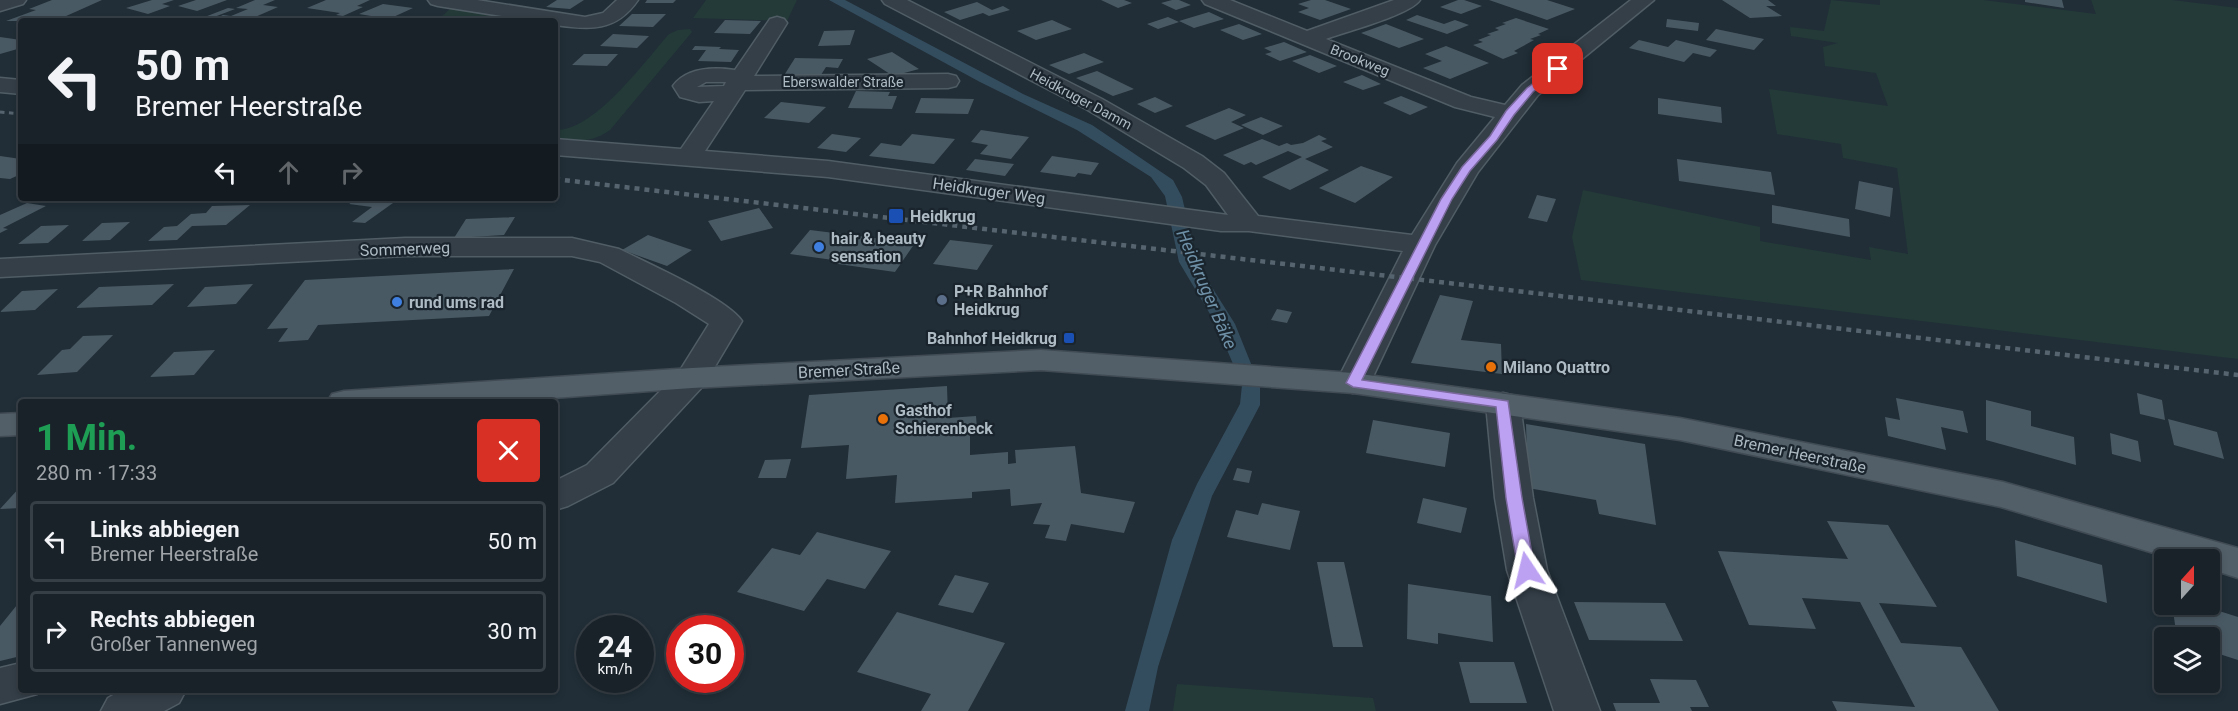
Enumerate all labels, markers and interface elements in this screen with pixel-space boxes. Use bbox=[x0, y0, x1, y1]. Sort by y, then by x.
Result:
text: 50 m bbox=[135, 41, 230, 90]
street label: Brookweg bbox=[1328, 41, 1392, 79]
icon: left bbox=[36, 42, 114, 120]
pin bbox=[1532, 43, 1583, 94]
icon: arrive bbox=[1541, 52, 1574, 85]
street label: Heidkruger Damm bbox=[1027, 65, 1135, 133]
street label: Eberswalder Straße bbox=[782, 74, 904, 90]
text: Bremer Heerstraße bbox=[135, 91, 362, 123]
icon: left bbox=[209, 156, 242, 189]
icon: ahead bbox=[272, 156, 305, 189]
icon: right bbox=[335, 156, 368, 189]
street label: Heidkruger Weg bbox=[932, 174, 1046, 208]
marker: Heidkrug bbox=[887, 207, 905, 225]
place label: Heidkrug bbox=[910, 207, 976, 226]
water label: Heidkruger Bäke bbox=[1172, 226, 1242, 352]
place label: hair & beauty sensation bbox=[831, 229, 927, 266]
street label: Sommerweg bbox=[360, 238, 450, 260]
marker: hair & beauty sensation bbox=[812, 240, 826, 254]
place label: P+R Bahnhof Heidkrug bbox=[954, 282, 1048, 319]
place label: rund ums rad bbox=[409, 293, 504, 312]
marker: P+R Bahnhof Heidkrug bbox=[935, 293, 949, 307]
marker: rund ums rad bbox=[390, 295, 404, 309]
place label: Bahnhof Heidkrug bbox=[927, 329, 1057, 348]
marker: Bahnhof Heidkrug bbox=[1062, 331, 1076, 345]
street label: Bremer Straße bbox=[797, 358, 901, 382]
place label: Milano Quattro bbox=[1503, 358, 1610, 377]
marker: Milano Quattro bbox=[1484, 360, 1498, 374]
place label: Gasthof Schierenbeck bbox=[895, 401, 993, 438]
marker: Gasthof Schierenbeck bbox=[876, 412, 890, 426]
text: 1 Min. bbox=[36, 417, 137, 459]
button: close bbox=[477, 419, 540, 482]
street label: Bremer Heerstraße bbox=[1732, 431, 1868, 477]
text: 280 m · 17:33 bbox=[36, 461, 157, 485]
text: Links abbiegen bbox=[90, 517, 240, 542]
icon: left bbox=[39, 525, 72, 558]
text: 50 m bbox=[488, 529, 537, 554]
position arrow bbox=[1495, 538, 1559, 602]
text: Bremer Heerstraße bbox=[90, 542, 258, 566]
north arrow bbox=[2154, 549, 2220, 615]
map controls bbox=[2154, 549, 2220, 693]
text: Rechts abbiegen bbox=[90, 607, 255, 632]
icon: right bbox=[39, 615, 72, 648]
speed limit sign: 30 bbox=[666, 615, 744, 693]
text: 30 m bbox=[488, 619, 537, 644]
button: layers bbox=[2154, 627, 2220, 693]
text: 24 bbox=[598, 629, 632, 664]
text: Großer Tannenweg bbox=[90, 632, 258, 656]
text: km/h bbox=[597, 660, 633, 678]

